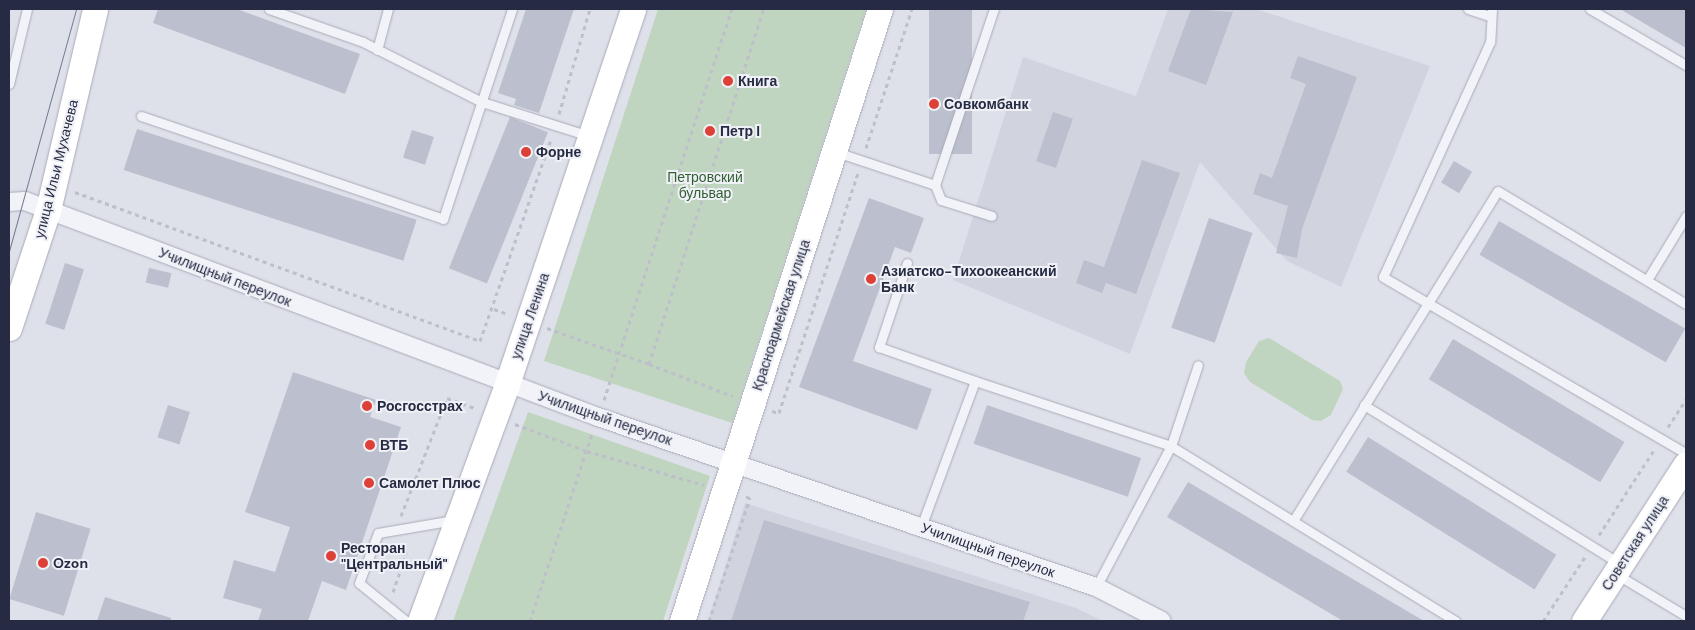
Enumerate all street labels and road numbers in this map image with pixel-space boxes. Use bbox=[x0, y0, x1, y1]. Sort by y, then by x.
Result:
street label: улица Ильи Мухачева bbox=[31, 98, 81, 240]
street label: Красноармейская улица bbox=[749, 237, 813, 393]
street label: Училищный переулок bbox=[156, 244, 294, 310]
street label: улица Ленина bbox=[507, 271, 553, 361]
street label: Училищный переулок bbox=[536, 387, 674, 449]
street label: Советская улица bbox=[1598, 492, 1672, 594]
street label: Училищный переулок bbox=[919, 519, 1057, 581]

